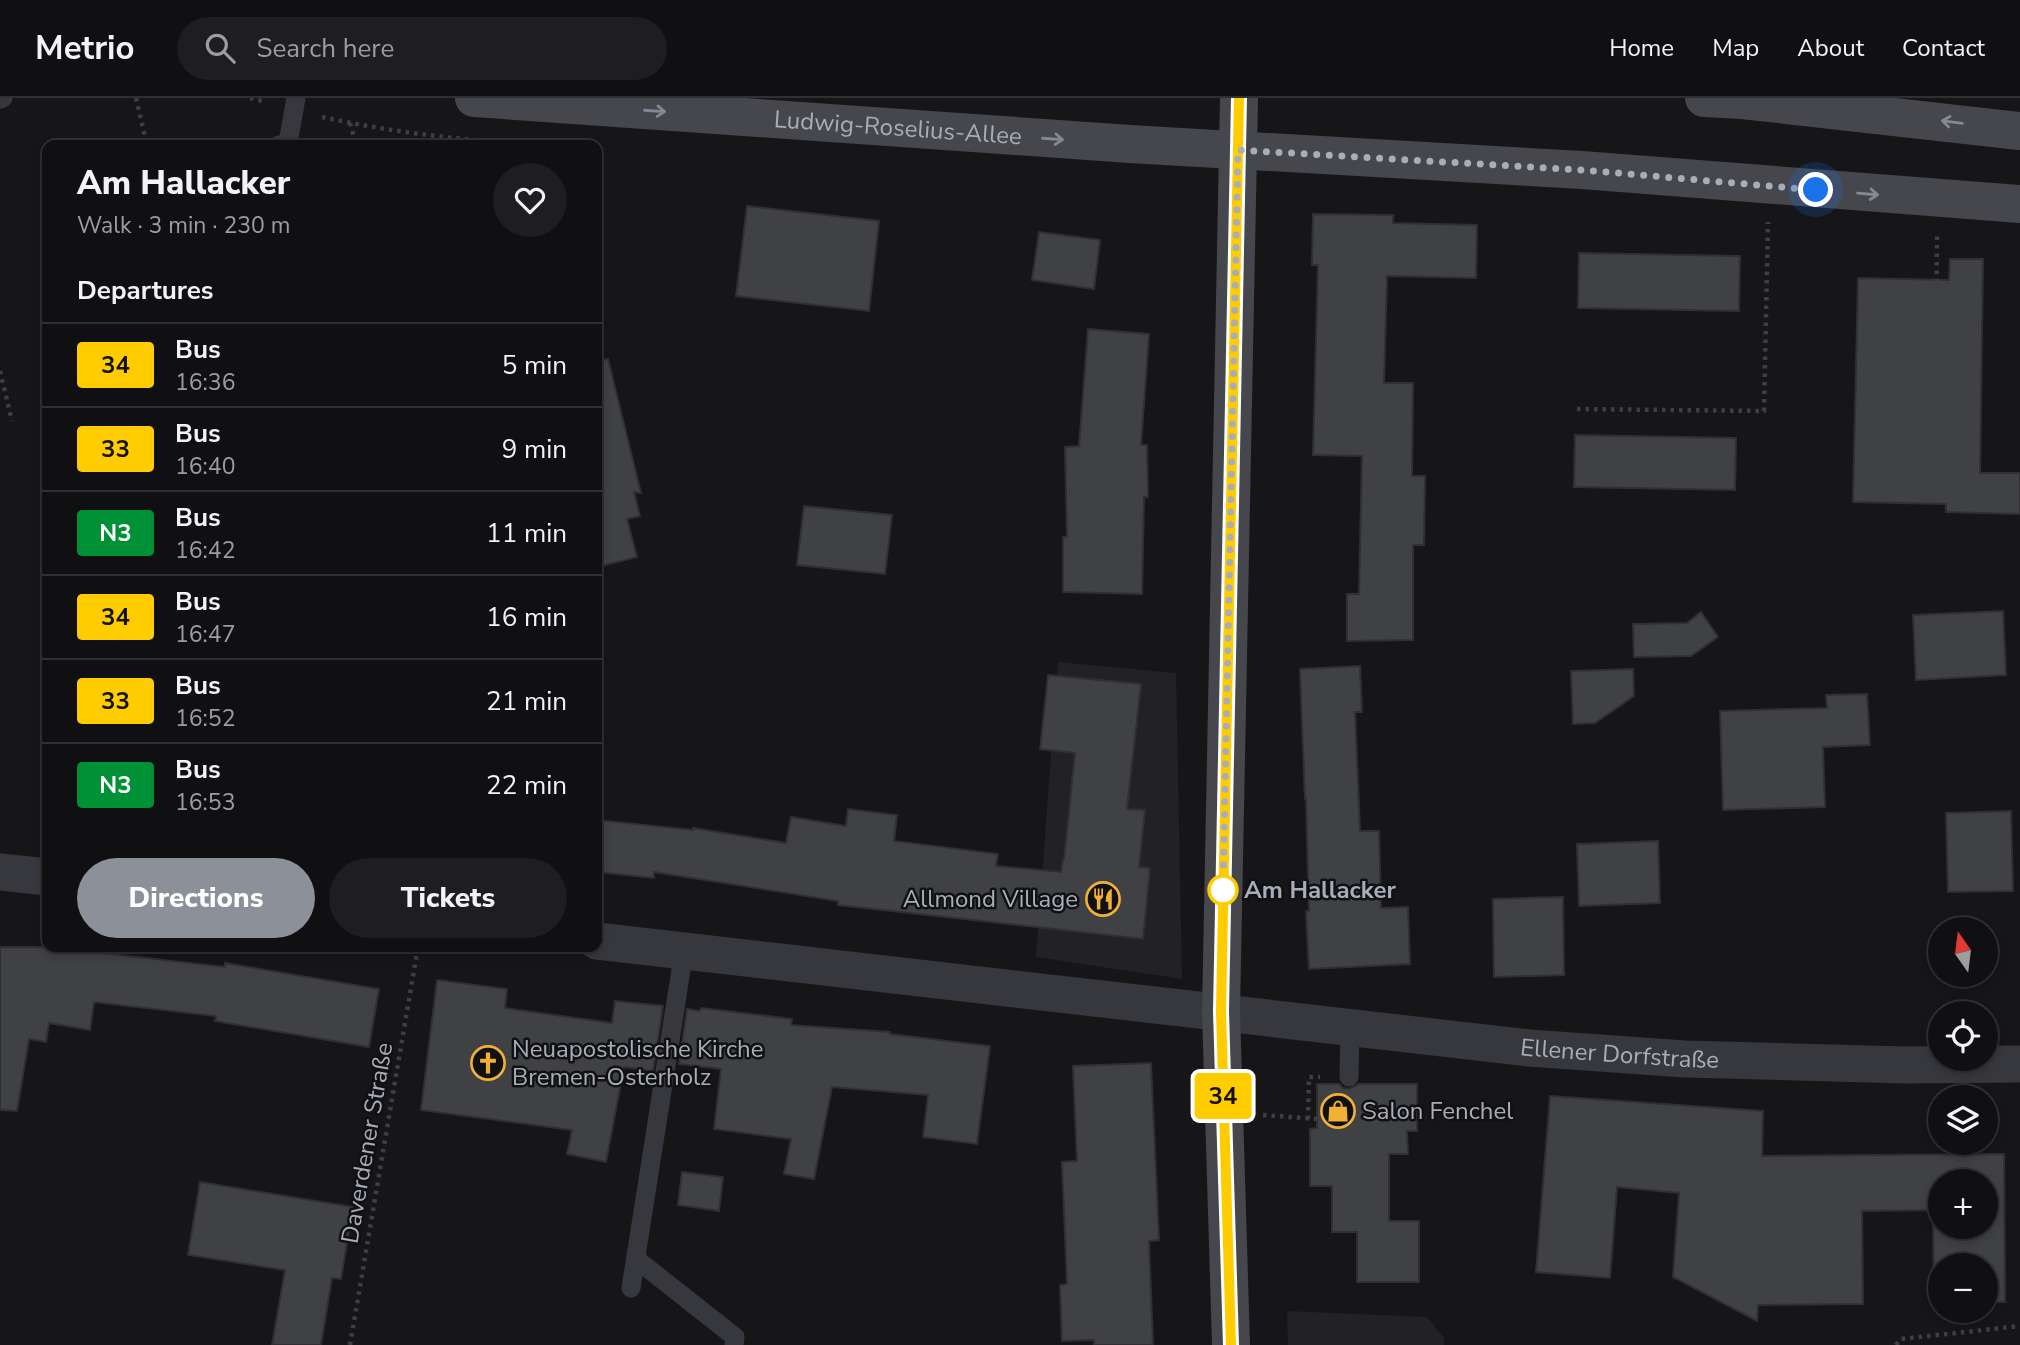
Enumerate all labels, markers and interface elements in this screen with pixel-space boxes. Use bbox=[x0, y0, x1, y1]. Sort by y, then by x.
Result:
search box bbox=[177, 17, 667, 80]
text: Metrio bbox=[35, 26, 135, 71]
icon: search bbox=[201, 29, 239, 67]
text: Search here bbox=[257, 31, 394, 66]
text: Home bbox=[1609, 32, 1674, 64]
text: Map bbox=[1712, 32, 1759, 64]
text: About bbox=[1797, 32, 1864, 64]
text: Contact bbox=[1902, 32, 1985, 64]
street label: Ludwig-Roselius-Allee bbox=[773, 103, 1023, 152]
one-way arrow bbox=[643, 105, 666, 118]
one-way arrow bbox=[1941, 116, 1964, 129]
one-way arrow bbox=[1041, 132, 1064, 145]
text: Am Hallacker bbox=[77, 161, 290, 206]
button: heart bbox=[493, 163, 567, 237]
your location bbox=[1798, 172, 1833, 207]
one-way arrow bbox=[1856, 188, 1879, 201]
text: Walk · 3 min · 230 m bbox=[77, 210, 290, 241]
text: Departures bbox=[77, 273, 213, 308]
text: Bus bbox=[175, 332, 221, 367]
text: 5 min bbox=[502, 348, 567, 383]
text: 34 bbox=[101, 349, 130, 381]
text: 16:36 bbox=[175, 367, 235, 398]
text: Bus bbox=[175, 416, 221, 451]
text: 9 min bbox=[502, 432, 567, 467]
text: 33 bbox=[101, 433, 130, 465]
text: 16:40 bbox=[175, 451, 235, 482]
text: Bus bbox=[175, 500, 221, 535]
text: 11 min bbox=[486, 516, 567, 551]
text: N3 bbox=[99, 517, 132, 549]
text: 16:42 bbox=[175, 535, 235, 566]
text: Bus bbox=[175, 584, 221, 619]
text: 16 min bbox=[486, 600, 567, 635]
text: 34 bbox=[101, 601, 130, 633]
text: 16:47 bbox=[175, 619, 235, 650]
text: Bus bbox=[175, 668, 221, 703]
text: 21 min bbox=[486, 684, 567, 719]
text: 33 bbox=[101, 685, 130, 717]
text: 16:52 bbox=[175, 703, 235, 734]
text: Bus bbox=[175, 752, 221, 787]
text: 22 min bbox=[486, 768, 567, 803]
text: N3 bbox=[99, 769, 132, 801]
text: 16:53 bbox=[175, 787, 235, 818]
button: Directions bbox=[77, 858, 315, 938]
button: Tickets bbox=[329, 858, 567, 938]
place label: Am Hallacker bbox=[1244, 874, 1396, 906]
marker: Am Hallacker bbox=[1208, 875, 1238, 905]
restaurant icon: Allmond Village bbox=[1084, 880, 1122, 918]
place label: Allmond Village bbox=[903, 883, 1078, 915]
north arrow bbox=[1928, 917, 1998, 987]
map controls bbox=[1928, 917, 1998, 1323]
button: locate bbox=[1928, 1001, 1998, 1071]
street label: Ellener Dorfstraße bbox=[1519, 1031, 1719, 1076]
place label: Neuapostolische Kirche Bremen-Osterholz bbox=[512, 1033, 764, 1093]
street label: Daverdener Straße bbox=[334, 1040, 400, 1246]
church icon: Neuapostolische Kirche Bremen-Osterholz bbox=[469, 1044, 507, 1082]
line badge: 34 bbox=[1192, 1073, 1254, 1119]
text: 34 bbox=[1209, 1080, 1237, 1112]
button: layers bbox=[1928, 1085, 1998, 1155]
shop icon: Salon Fenchel bbox=[1319, 1092, 1357, 1130]
place label: Salon Fenchel bbox=[1362, 1095, 1513, 1127]
button: + bbox=[1928, 1169, 1998, 1239]
button: − bbox=[1928, 1253, 1998, 1323]

